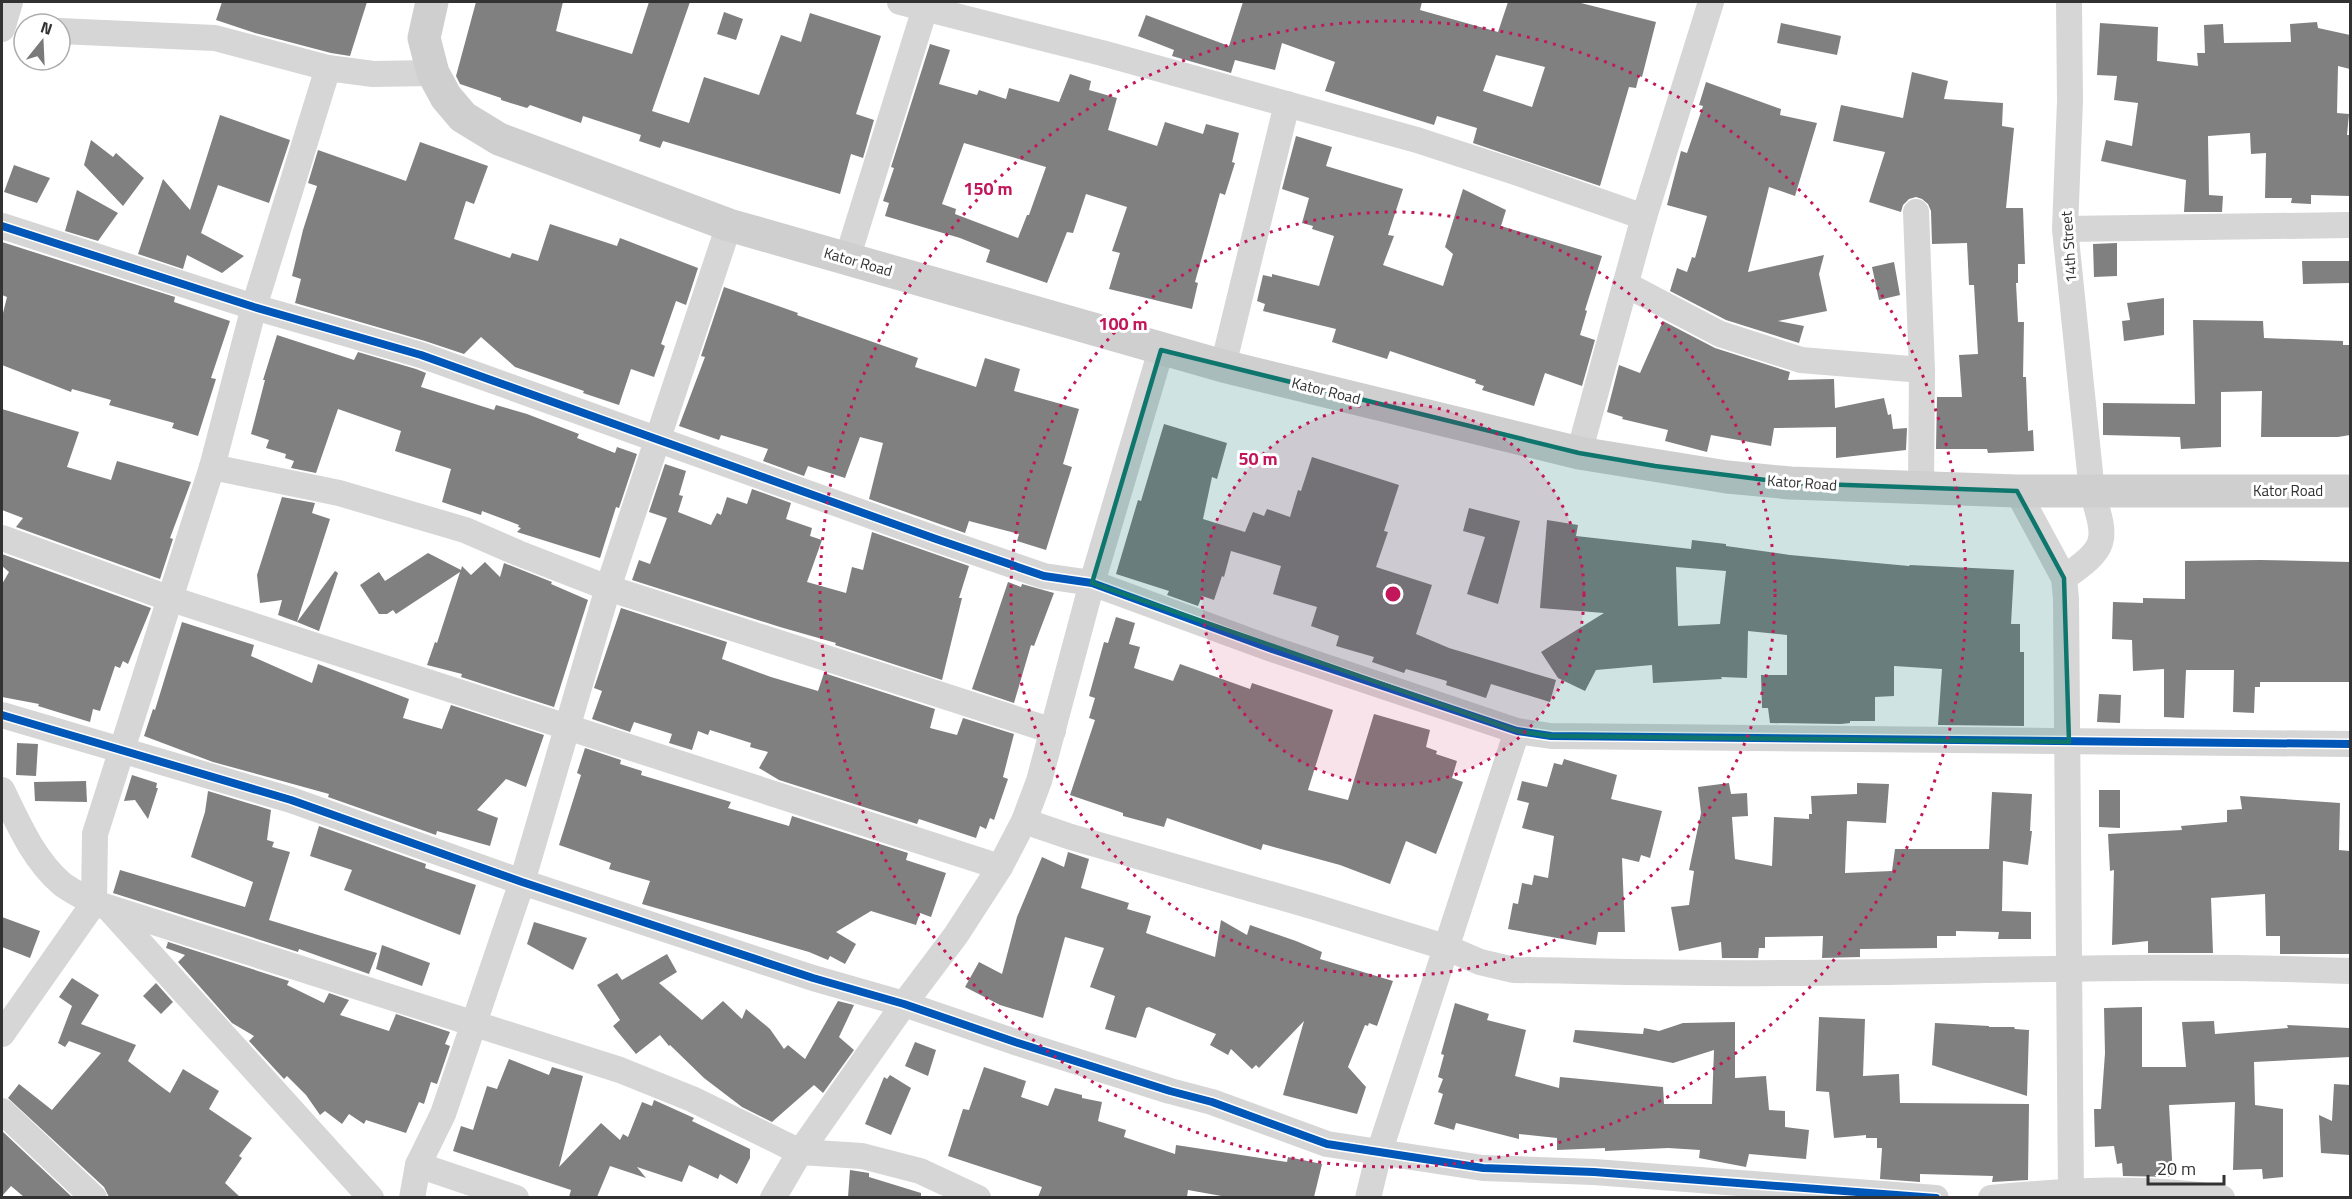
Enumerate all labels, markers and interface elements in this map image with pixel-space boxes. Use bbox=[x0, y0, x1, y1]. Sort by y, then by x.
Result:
north arrow bbox=[12, 12, 72, 72]
text: N bbox=[38, 15, 56, 41]
text: 150 m bbox=[963, 175, 1013, 202]
street label: 14th Street bbox=[2054, 210, 2082, 284]
street label: Kator Road bbox=[821, 241, 895, 282]
text: 100 m bbox=[1098, 310, 1148, 337]
street label: Kator Road bbox=[1289, 371, 1363, 410]
text: 50 m bbox=[1238, 445, 1278, 472]
street label: Kator Road bbox=[1766, 469, 1838, 496]
street label: Kator Road bbox=[2253, 479, 2323, 502]
centre of rings bbox=[1383, 584, 1403, 604]
scale bar bbox=[2148, 1148, 2224, 1186]
text: 20 m bbox=[2157, 1155, 2196, 1182]

